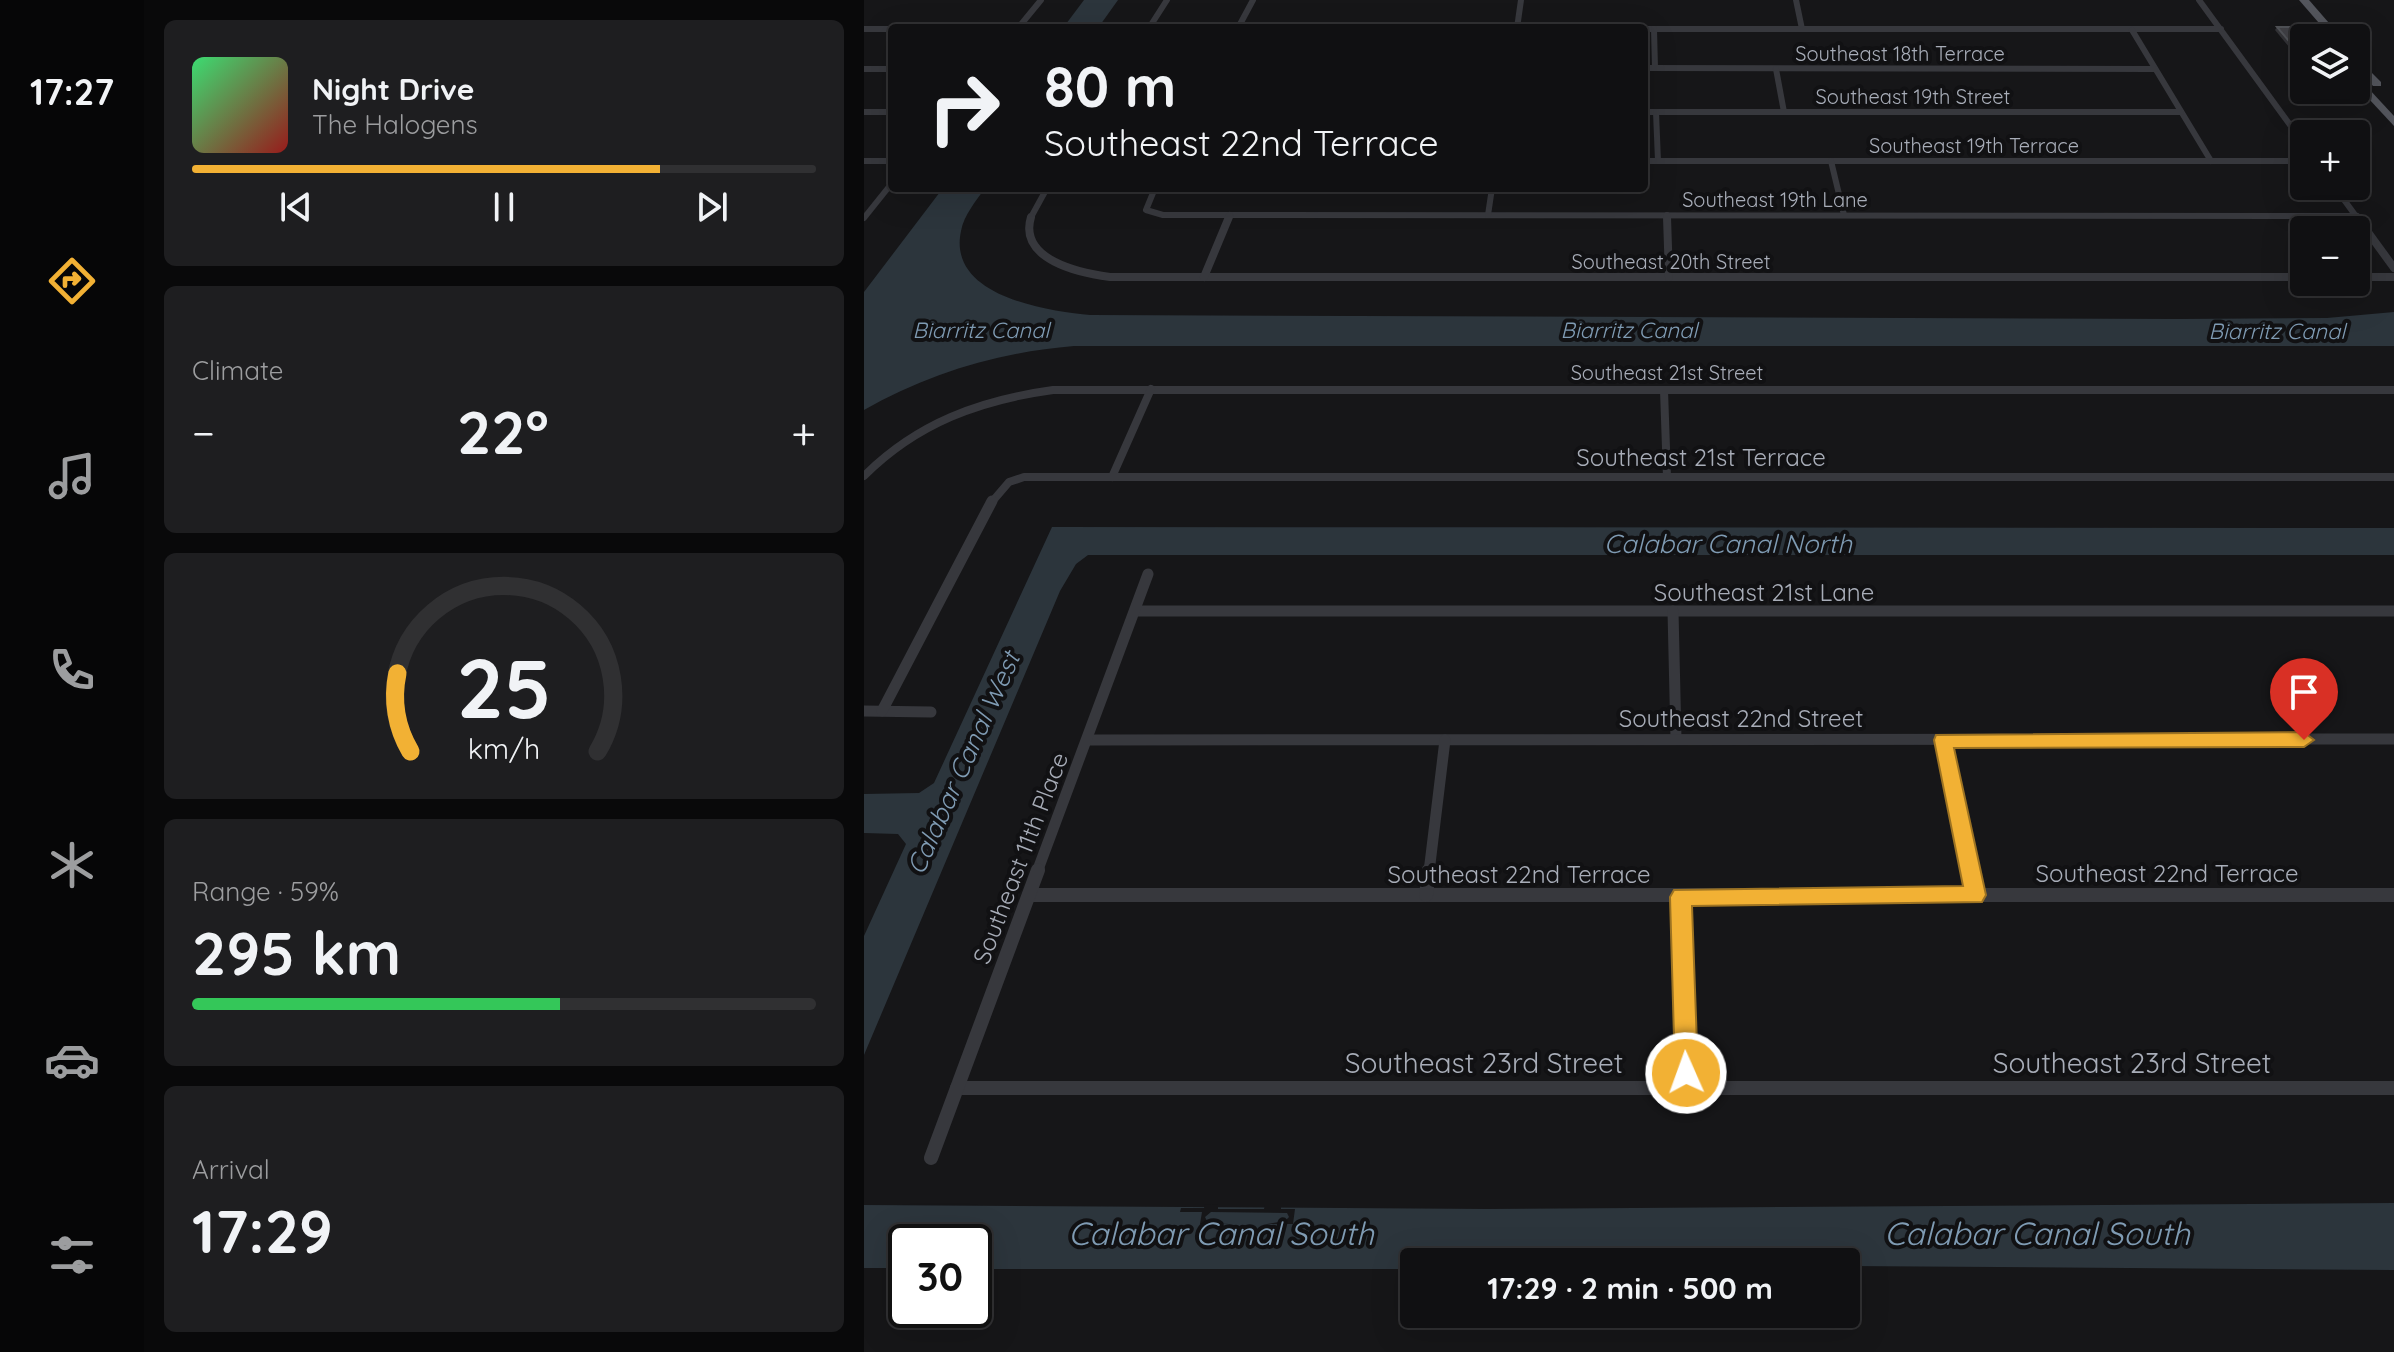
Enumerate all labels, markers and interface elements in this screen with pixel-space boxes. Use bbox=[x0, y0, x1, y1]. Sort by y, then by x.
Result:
map controls bbox=[2290, 24, 2370, 296]
button: layers bbox=[2290, 24, 2370, 104]
street label: Southeast 18th Terrace bbox=[1795, 41, 2005, 66]
text: 80 m bbox=[1044, 51, 1176, 121]
icon: right bbox=[912, 56, 1016, 160]
text: 17:27 bbox=[30, 69, 114, 114]
text: Night Drive bbox=[312, 70, 474, 108]
street label: Southeast 19th Street bbox=[1816, 84, 2011, 109]
text: The Halogens bbox=[312, 108, 478, 141]
text: Southeast 22nd Terrace bbox=[1044, 120, 1439, 165]
button: + bbox=[2290, 120, 2370, 200]
street label: Southeast 19th Terrace bbox=[1869, 133, 2079, 158]
icon: previous bbox=[274, 185, 318, 229]
icon: pause bbox=[482, 185, 526, 229]
icon: next bbox=[690, 185, 734, 229]
street label: Southeast 19th Lane bbox=[1682, 187, 1868, 212]
button: − bbox=[2290, 216, 2370, 296]
street label: Southeast 20th Street bbox=[1571, 249, 1771, 274]
icon: directions bbox=[44, 253, 100, 309]
water label: Biarritz Canal bbox=[913, 316, 1052, 344]
water label: Biarritz Canal bbox=[1561, 316, 1700, 344]
water label: Biarritz Canal bbox=[2209, 317, 2348, 345]
text: Climate bbox=[192, 354, 283, 387]
street label: Southeast 21st Street bbox=[1571, 360, 1764, 385]
text: 22° bbox=[457, 394, 549, 469]
text: − bbox=[192, 405, 215, 460]
text: + bbox=[791, 405, 816, 460]
street label: Southeast 21st Terrace bbox=[1576, 442, 1826, 472]
icon: music bbox=[44, 448, 100, 504]
water label: Calabar Canal North bbox=[1604, 527, 1853, 560]
street label: Southeast 21st Lane bbox=[1654, 577, 1874, 607]
text: 25 bbox=[456, 635, 552, 739]
icon: phone bbox=[44, 642, 100, 698]
water label: Calabar Canal West bbox=[899, 644, 1028, 879]
pin bbox=[2270, 658, 2338, 740]
icon: arrive bbox=[2282, 670, 2326, 714]
street label: Southeast 22nd Street bbox=[1619, 703, 1863, 733]
text: km/h bbox=[468, 730, 540, 766]
street label: Southeast 11th Place bbox=[966, 748, 1074, 968]
icon: climate bbox=[44, 837, 100, 893]
street label: Southeast 22nd Terrace bbox=[2035, 858, 2299, 888]
street label: Southeast 22nd Terrace bbox=[1387, 859, 1651, 889]
text: Range · 59% bbox=[192, 875, 339, 908]
text: 295 km bbox=[192, 915, 401, 990]
position arrow bbox=[1644, 1031, 1728, 1115]
icon: car bbox=[44, 1032, 100, 1088]
street label: Southeast 23rd Street bbox=[1345, 1045, 1623, 1080]
street label: Southeast 23rd Street bbox=[1993, 1045, 2271, 1080]
text: Arrival bbox=[192, 1153, 270, 1186]
text: 17:29 bbox=[192, 1193, 333, 1268]
water label: Calabar Canal South bbox=[1068, 1213, 1375, 1253]
water label: Calabar Canal South bbox=[1884, 1213, 2191, 1253]
speed limit sign: 30 bbox=[888, 1224, 992, 1328]
icon: filters bbox=[44, 1227, 100, 1283]
text: 17:29 · 2 min · 500 m bbox=[1487, 1269, 1773, 1307]

